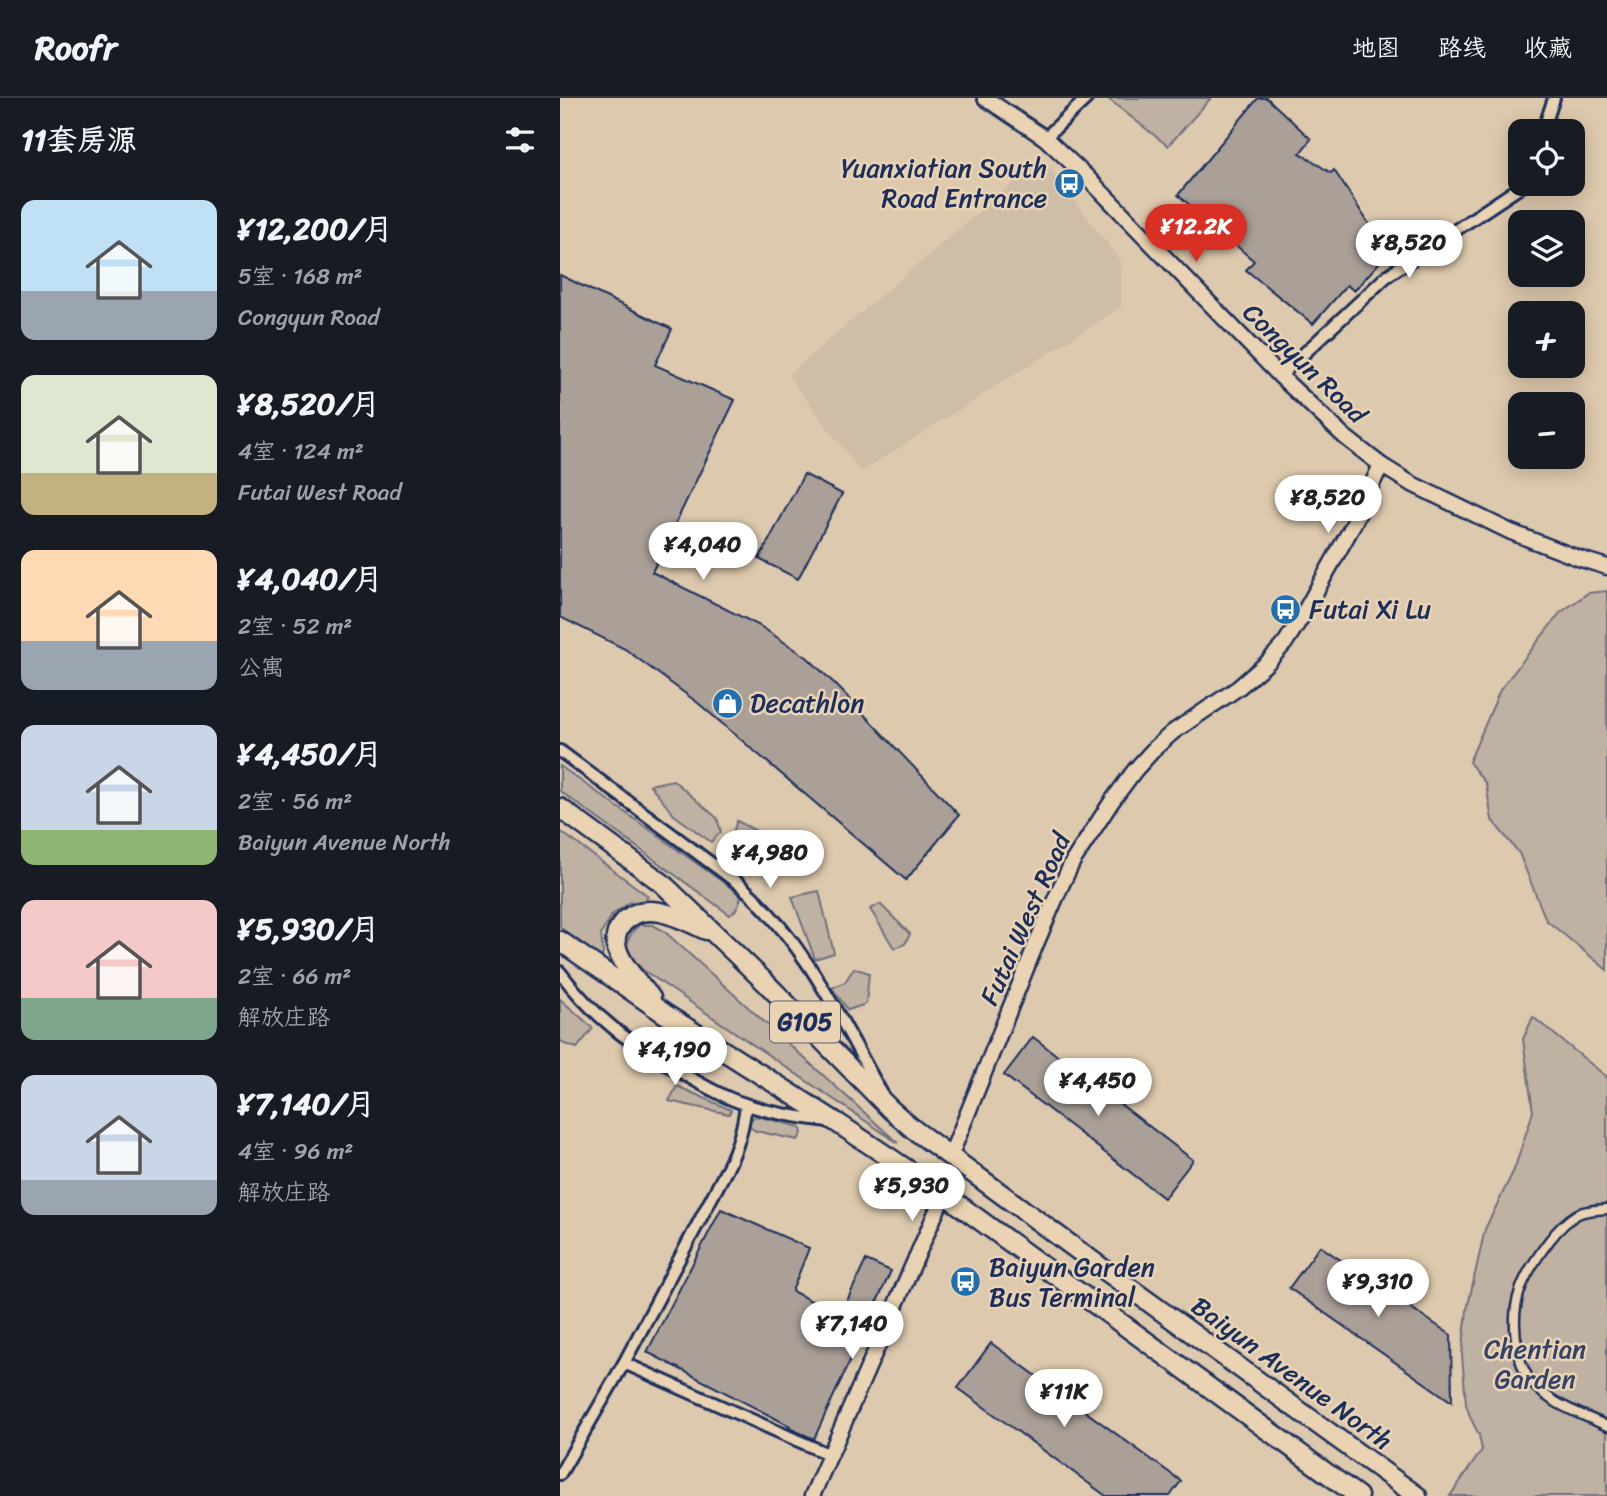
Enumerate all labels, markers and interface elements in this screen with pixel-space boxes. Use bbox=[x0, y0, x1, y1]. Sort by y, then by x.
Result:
text: Roofr bbox=[35, 19, 117, 77]
text: 地图 bbox=[1352, 27, 1400, 69]
text: 路线 bbox=[1438, 27, 1486, 69]
text: 收藏 bbox=[1524, 27, 1572, 69]
text: 11套房源 bbox=[21, 113, 137, 167]
map controls bbox=[1508, 119, 1585, 469]
button: locate bbox=[1508, 119, 1585, 196]
icon: filters bbox=[501, 121, 539, 159]
place label: Yuanxiatian South Road Entrance bbox=[841, 145, 1047, 221]
bus stop icon: Yuanxiatian South Road Entrance bbox=[1053, 166, 1087, 200]
text: ¥12,200/月 bbox=[238, 202, 393, 256]
pin: ¥12.2K bbox=[1139, 204, 1253, 264]
text: ¥12.2K bbox=[1161, 206, 1231, 247]
button: layers bbox=[1508, 210, 1585, 287]
pin: ¥8,520 bbox=[1352, 220, 1466, 280]
text: ¥8,520 bbox=[1372, 222, 1446, 263]
icon: home bbox=[77, 228, 161, 312]
text: 5室 · 168 m² bbox=[238, 256, 363, 297]
street label: Congyun Road bbox=[1231, 291, 1380, 437]
text: Congyun Road bbox=[238, 297, 380, 338]
button: + bbox=[1508, 301, 1585, 378]
text: ¥8,520/月 bbox=[238, 377, 380, 431]
button: − bbox=[1508, 392, 1585, 469]
icon: home bbox=[77, 403, 161, 487]
text: 4室 · 124 m² bbox=[238, 431, 364, 472]
text: Futai West Road bbox=[238, 472, 402, 513]
pin: ¥8,520 bbox=[1271, 476, 1385, 535]
text: ¥8,520 bbox=[1291, 477, 1365, 518]
pin: ¥4,040 bbox=[646, 522, 760, 582]
text: ¥4,040 bbox=[665, 524, 741, 565]
text: ¥4,040/月 bbox=[238, 552, 383, 606]
icon: home bbox=[77, 578, 161, 662]
place label: Futai Xi Lu bbox=[1309, 586, 1431, 632]
bus stop icon: Futai Xi Lu bbox=[1269, 592, 1303, 626]
text: 2室 · 52 m² bbox=[238, 606, 352, 647]
text: 公寓 bbox=[238, 647, 284, 688]
place label: Decathlon bbox=[750, 680, 864, 726]
shop icon: Decathlon bbox=[710, 686, 744, 720]
text: ¥4,450/月 bbox=[238, 727, 382, 781]
icon: home bbox=[77, 753, 161, 837]
text: 2室 · 56 m² bbox=[238, 781, 352, 822]
text: Baiyun Avenue North bbox=[238, 822, 451, 863]
street label: Futai West Road bbox=[966, 823, 1085, 1013]
pin: ¥4,980 bbox=[713, 830, 827, 890]
text: ¥4,980 bbox=[732, 832, 808, 873]
text: ¥5,930/月 bbox=[238, 902, 380, 956]
icon: home bbox=[77, 928, 161, 1012]
text: 2室 · 66 m² bbox=[238, 956, 351, 997]
text: 解放庄路 bbox=[238, 997, 330, 1038]
road number: G105 bbox=[770, 1002, 840, 1042]
pin: ¥4,190 bbox=[618, 1028, 732, 1087]
text: ¥4,190 bbox=[639, 1029, 711, 1070]
pin: ¥4,450 bbox=[1041, 1058, 1155, 1118]
text: ¥4,450 bbox=[1060, 1060, 1136, 1101]
text: ¥7,140/月 bbox=[238, 1077, 375, 1131]
icon: home bbox=[77, 1103, 161, 1187]
text: 4室 · 96 m² bbox=[238, 1131, 353, 1172]
pin: ¥5,930 bbox=[855, 1164, 969, 1223]
text: ¥5,930 bbox=[875, 1165, 949, 1206]
text: 解放庄路 bbox=[238, 1172, 330, 1213]
place label: Baiyun Garden Bus Terminal bbox=[989, 1244, 1155, 1320]
pin: ¥9,310 bbox=[1321, 1260, 1435, 1319]
text: ¥9,310 bbox=[1343, 1261, 1413, 1302]
bus stop icon: Baiyun Garden Bus Terminal bbox=[949, 1265, 983, 1299]
street label: Baiyun Avenue North bbox=[1181, 1284, 1403, 1462]
pin: ¥7,140 bbox=[795, 1302, 909, 1361]
text: ¥7,140 bbox=[817, 1303, 887, 1344]
park label: Chentian Garden bbox=[1484, 1326, 1586, 1402]
pin: ¥11K bbox=[1023, 1370, 1105, 1429]
text: ¥11K bbox=[1041, 1371, 1087, 1412]

